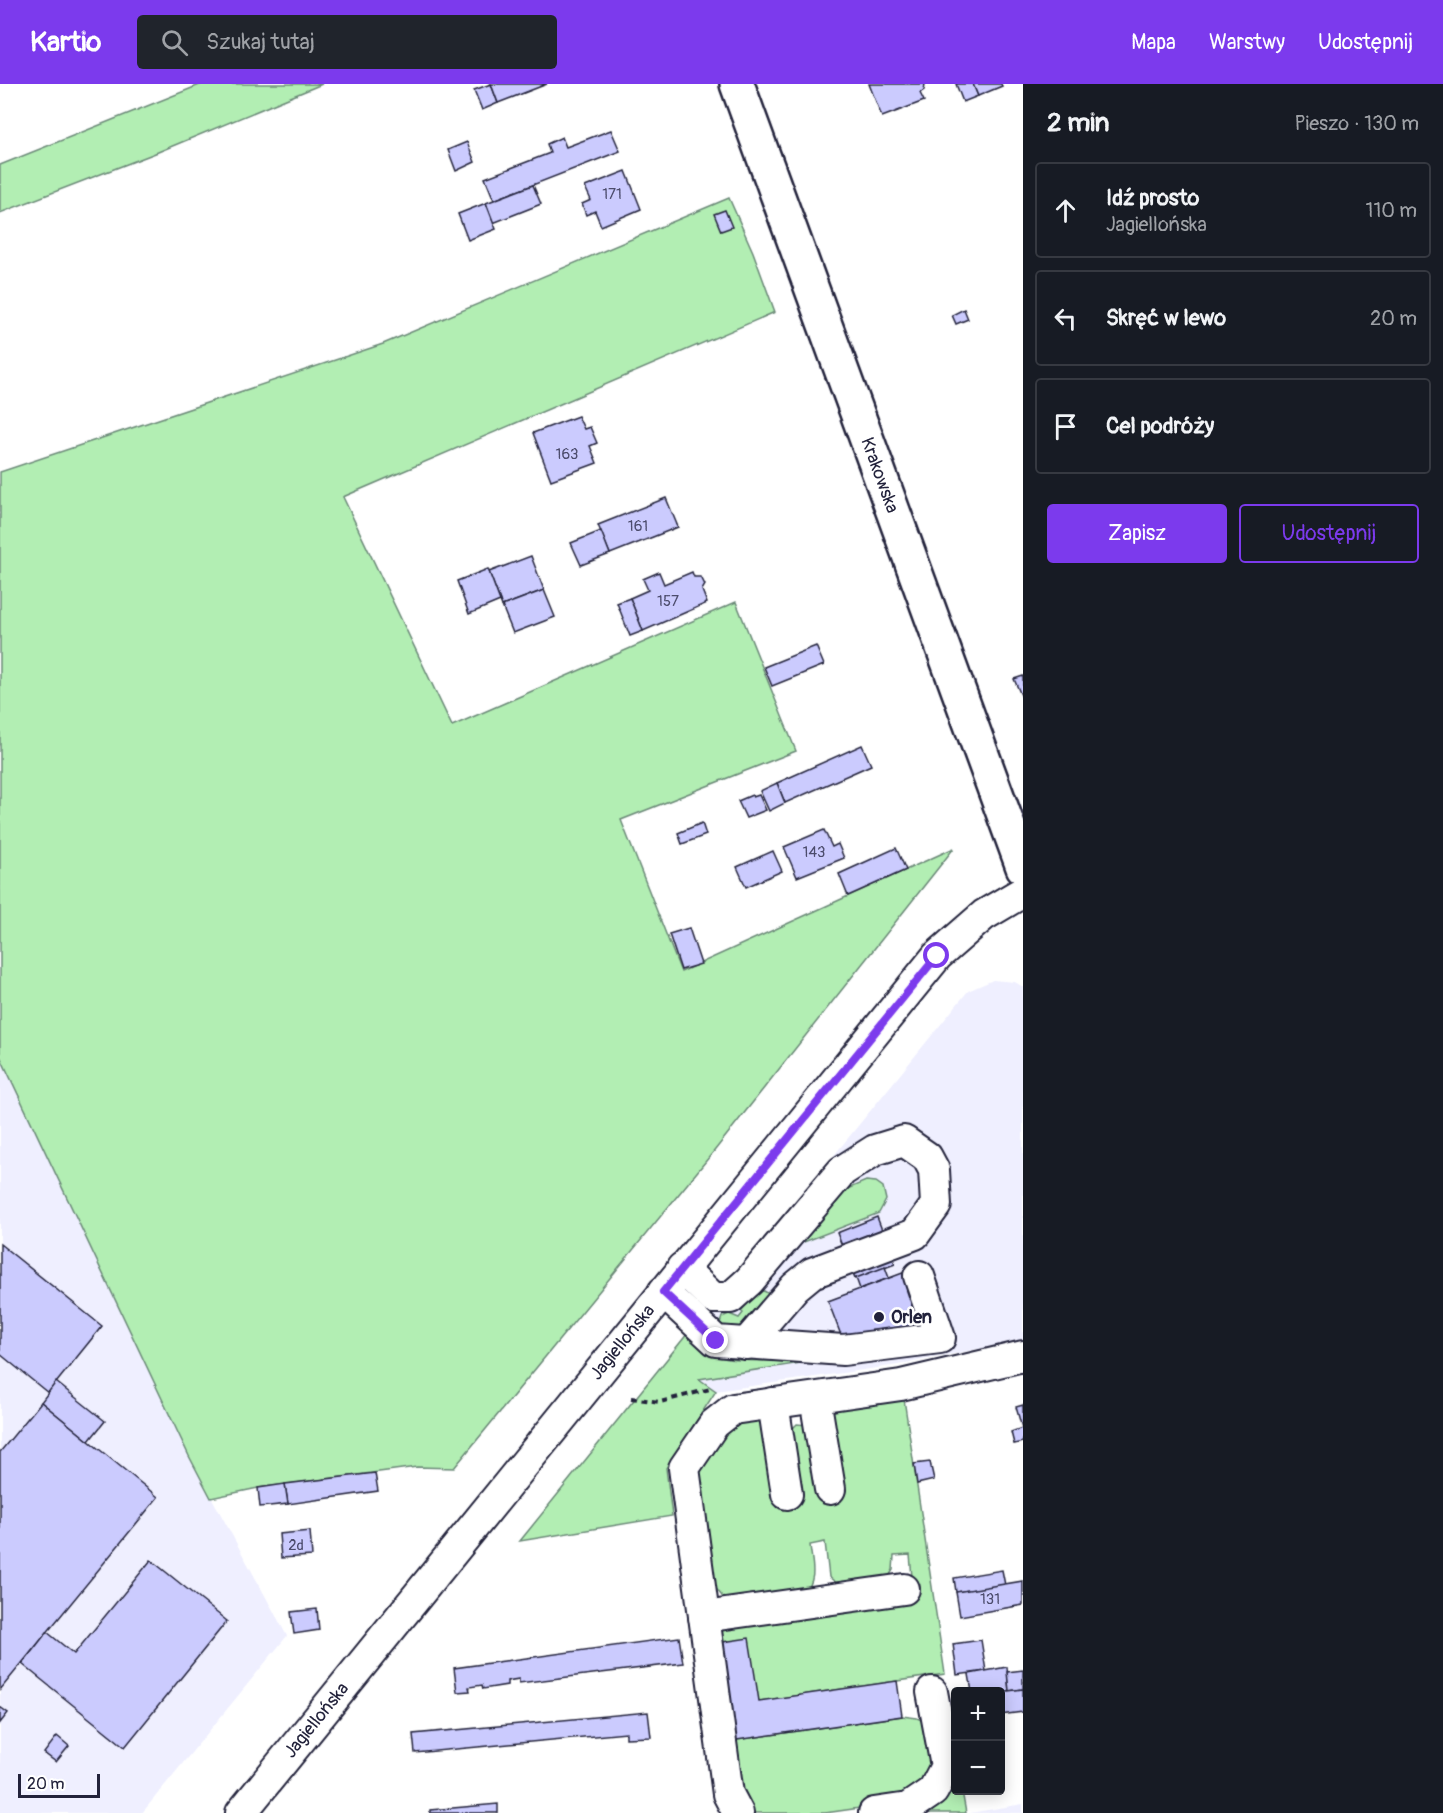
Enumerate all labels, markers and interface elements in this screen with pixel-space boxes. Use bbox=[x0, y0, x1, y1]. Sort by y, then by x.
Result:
search box bbox=[137, 15, 557, 69]
text: Kartio bbox=[30, 25, 101, 60]
icon: search bbox=[158, 26, 191, 59]
text: Szukaj tutaj bbox=[206, 28, 315, 56]
text: Mapa bbox=[1131, 29, 1176, 56]
text: Warstwy bbox=[1209, 29, 1285, 56]
text: Udostępnij bbox=[1318, 29, 1413, 56]
text: 2 min bbox=[1047, 107, 1109, 139]
text: Pieszo · 130 m bbox=[1295, 111, 1419, 136]
text: Idź prosto bbox=[1106, 184, 1199, 212]
house number: 171 bbox=[602, 185, 622, 204]
icon: ahead bbox=[1049, 194, 1082, 227]
text: 110 m bbox=[1366, 198, 1417, 223]
text: Jagiellońska bbox=[1106, 212, 1207, 237]
icon: left bbox=[1049, 302, 1082, 335]
text: Skręć w lewo bbox=[1106, 304, 1226, 332]
text: 20 m bbox=[1370, 306, 1417, 331]
icon: arrive bbox=[1049, 410, 1082, 443]
text: Cel podróży bbox=[1106, 412, 1214, 440]
street label: Krakowska bbox=[855, 434, 904, 516]
house number: 163 bbox=[556, 445, 578, 464]
button: Zapisz bbox=[1047, 504, 1227, 563]
button: Udostępnij bbox=[1239, 504, 1419, 563]
house number: 161 bbox=[628, 517, 648, 536]
house number: 157 bbox=[657, 592, 679, 611]
house number: 143 bbox=[803, 843, 825, 862]
route start bbox=[923, 942, 949, 968]
street label: Jagiellońska bbox=[585, 1300, 660, 1385]
place label: Orlen bbox=[891, 1306, 932, 1329]
marker: Orlen bbox=[872, 1310, 886, 1324]
route end bbox=[702, 1327, 728, 1353]
house number: 2d bbox=[288, 1536, 304, 1555]
house number: 131 bbox=[980, 1590, 1000, 1609]
street label: Jagiellońska bbox=[279, 1678, 354, 1763]
map controls bbox=[951, 1687, 1005, 1795]
button: + bbox=[951, 1687, 1005, 1741]
button: − bbox=[951, 1741, 1005, 1795]
scale bar bbox=[18, 1771, 100, 1798]
text: 20 m bbox=[27, 1774, 65, 1794]

